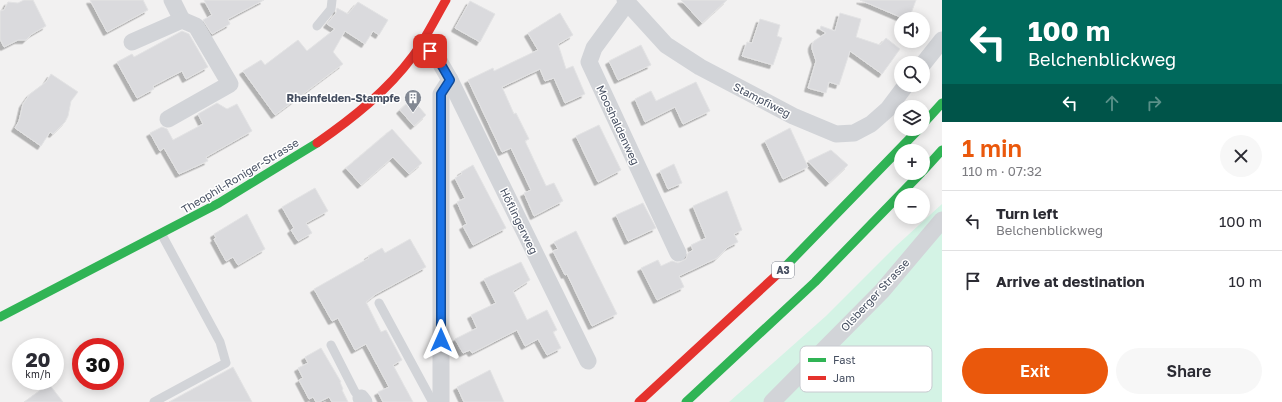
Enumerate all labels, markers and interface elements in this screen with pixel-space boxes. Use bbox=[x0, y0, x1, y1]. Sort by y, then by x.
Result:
map controls bbox=[894, 12, 930, 224]
button: sound bbox=[894, 12, 930, 48]
text: 100 m bbox=[1028, 14, 1110, 47]
icon: left bbox=[962, 16, 1014, 68]
pin bbox=[413, 34, 447, 68]
icon: arrive bbox=[419, 40, 441, 62]
text: Belchenblickweg bbox=[1028, 48, 1176, 70]
button: search bbox=[894, 56, 930, 92]
street label: Stampfiweg bbox=[731, 80, 793, 120]
street label: Mooshaldenweg bbox=[594, 83, 643, 167]
building icon: Rheinfelden-Stampfe bbox=[403, 88, 423, 113]
place label: Rheinfelden-Stampfe bbox=[287, 91, 400, 104]
icon: left bbox=[1059, 92, 1081, 114]
icon: ahead bbox=[1101, 92, 1123, 114]
icon: right bbox=[1143, 92, 1165, 114]
button: layers bbox=[894, 100, 930, 136]
text: 1 min bbox=[962, 133, 1022, 162]
street label: Theophil-Roniger-Strasse bbox=[179, 135, 301, 216]
button: close bbox=[1220, 135, 1262, 177]
button: + bbox=[894, 144, 930, 180]
text: 110 m · 07:32 bbox=[962, 163, 1042, 179]
street label: Höflingerweg bbox=[498, 186, 541, 256]
button: − bbox=[894, 188, 930, 224]
text: Turn left bbox=[996, 204, 1058, 222]
icon: left bbox=[962, 210, 984, 232]
text: 100 m bbox=[1219, 212, 1262, 230]
text: Belchenblickweg bbox=[996, 222, 1103, 238]
street label: Olsberger Strasse bbox=[838, 256, 912, 334]
road number: A3 bbox=[772, 262, 794, 278]
icon: arrive bbox=[962, 270, 984, 292]
text: Arrive at destination bbox=[996, 272, 1145, 290]
text: 10 m bbox=[1228, 272, 1262, 290]
position arrow bbox=[420, 319, 462, 361]
speed limit sign: 30 bbox=[72, 338, 124, 390]
legend bbox=[800, 346, 932, 392]
text: 20 bbox=[25, 347, 51, 371]
button: Exit bbox=[962, 348, 1108, 394]
button: Share bbox=[1116, 348, 1262, 394]
text: Fast bbox=[833, 353, 856, 366]
text: km/h bbox=[25, 368, 51, 380]
text: Jam bbox=[833, 371, 855, 384]

